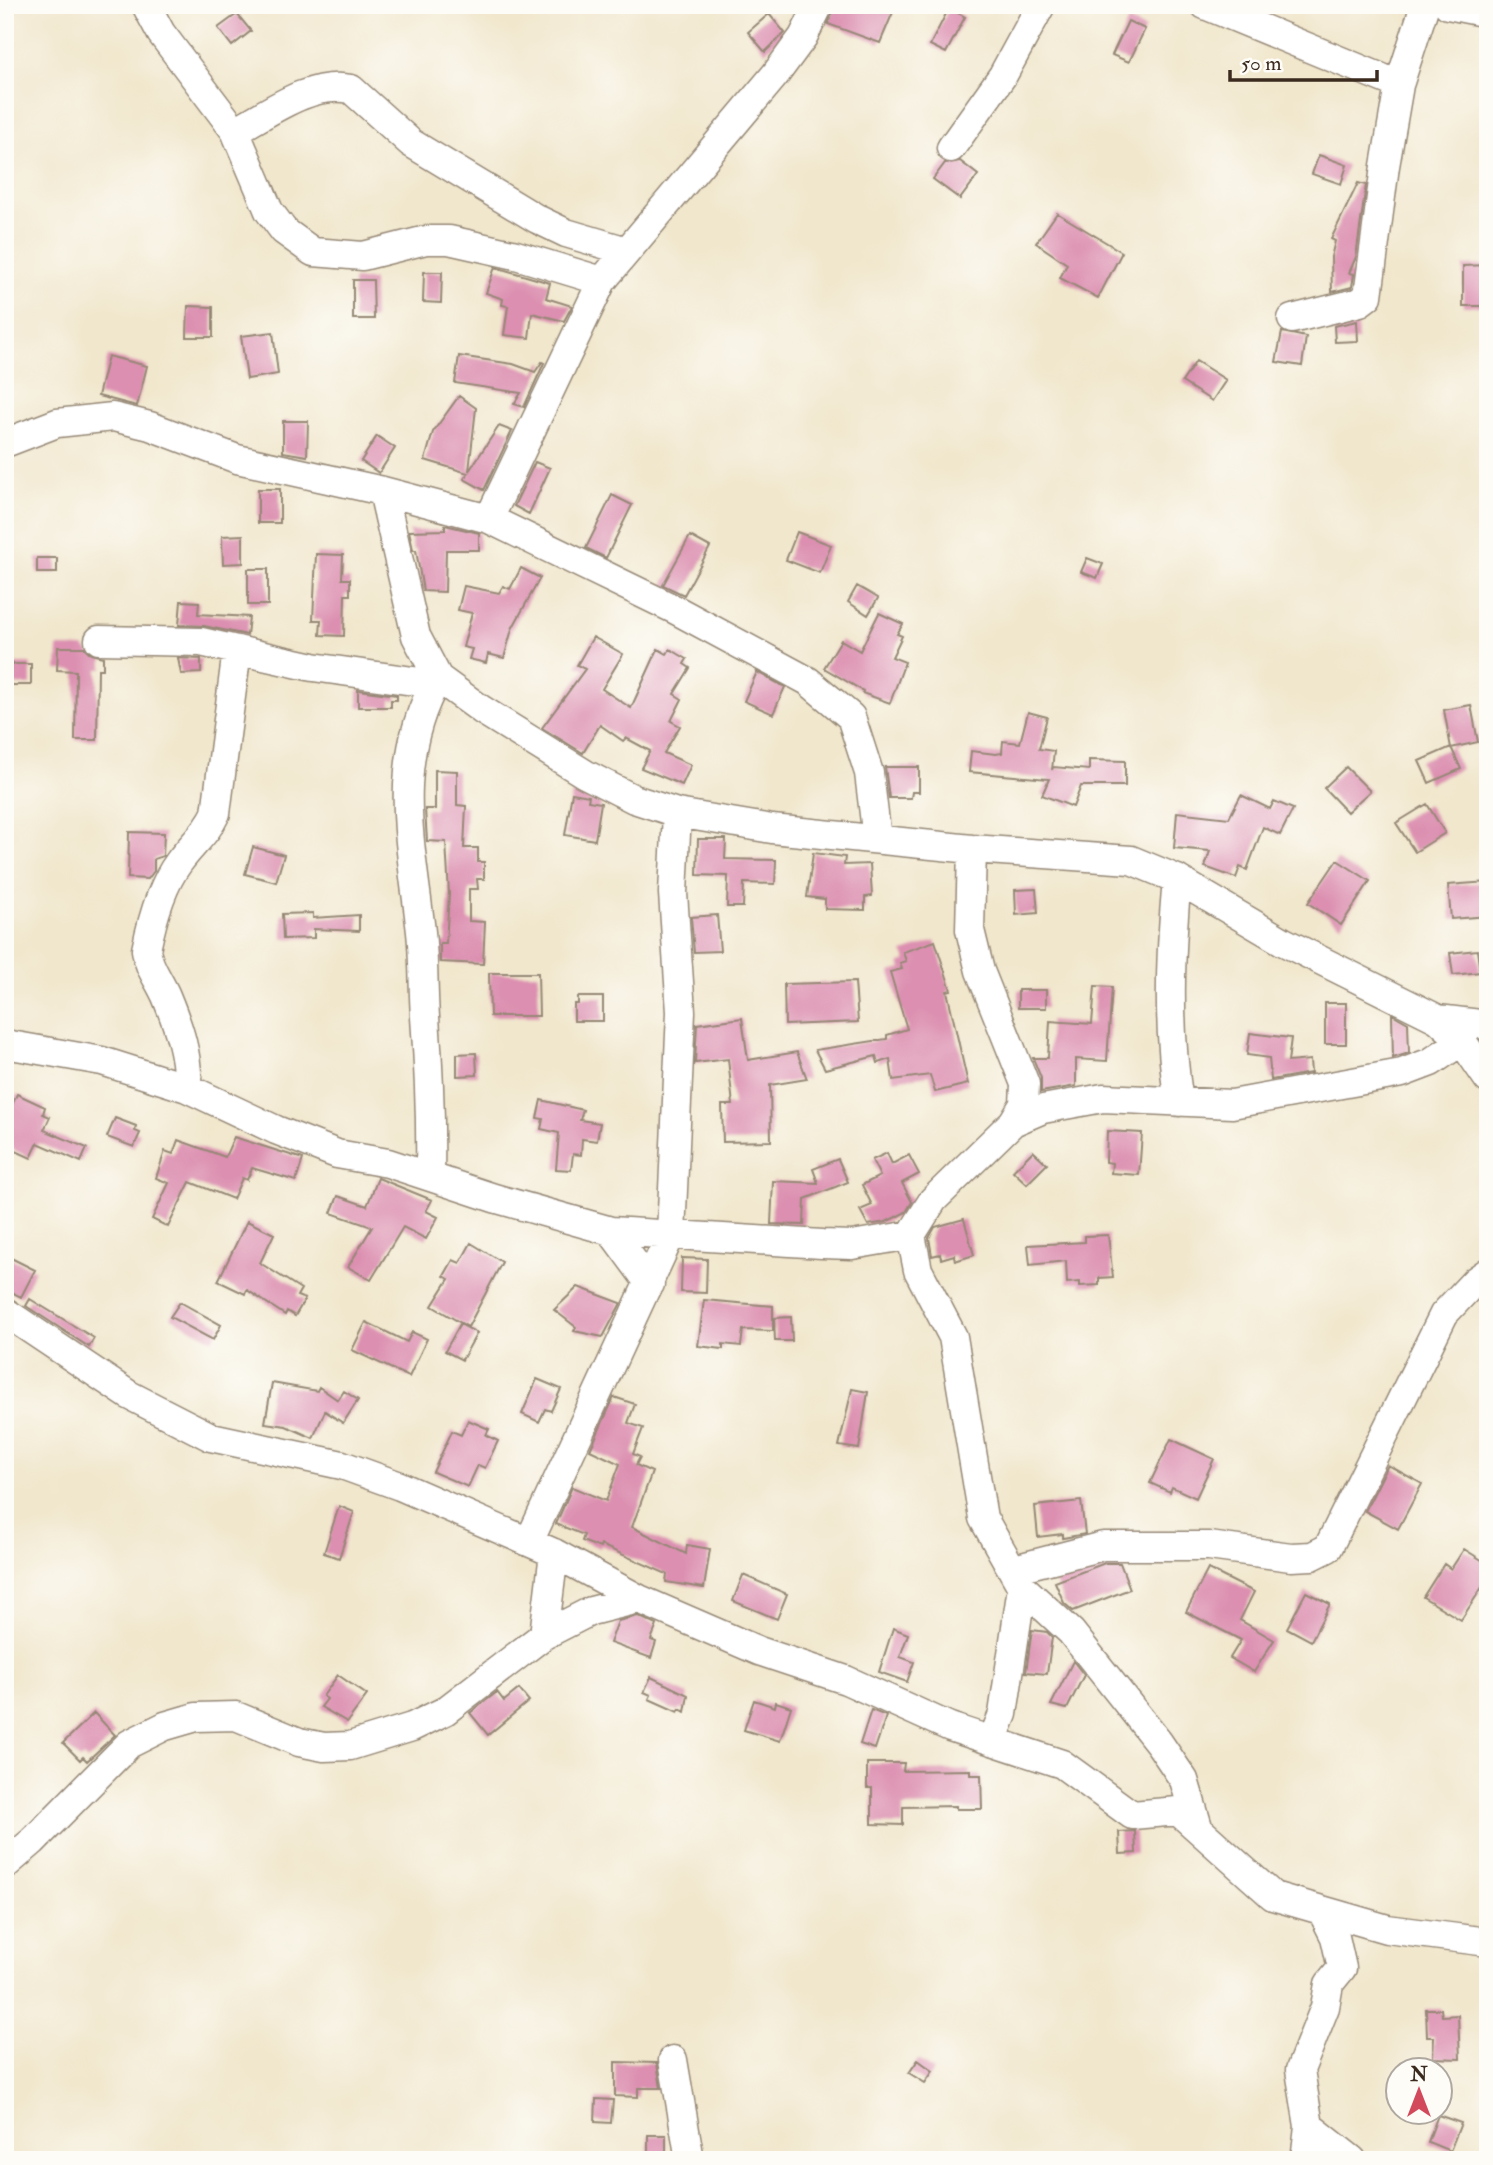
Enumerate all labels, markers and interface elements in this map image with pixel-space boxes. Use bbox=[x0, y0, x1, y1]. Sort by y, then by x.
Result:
scale bar bbox=[1230, 38, 1378, 82]
text: 50 m bbox=[1241, 50, 1282, 77]
north arrow bbox=[1384, 2056, 1454, 2126]
text: N bbox=[1409, 2063, 1428, 2087]

